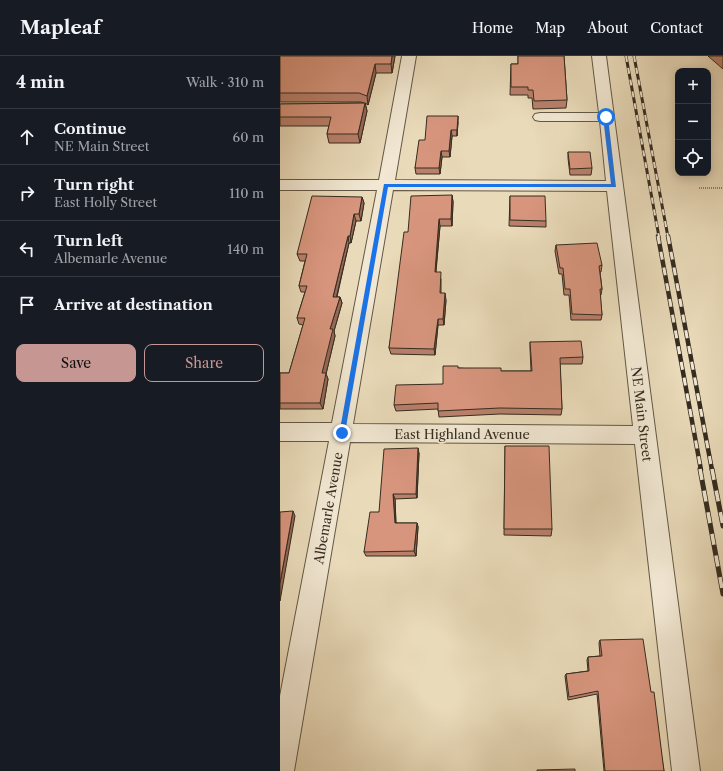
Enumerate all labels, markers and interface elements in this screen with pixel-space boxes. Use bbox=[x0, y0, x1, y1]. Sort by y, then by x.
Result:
text: Mapleaf bbox=[20, 16, 101, 39]
text: Home bbox=[472, 19, 513, 37]
text: Map bbox=[535, 19, 565, 37]
text: About bbox=[587, 19, 628, 37]
text: Contact bbox=[650, 19, 703, 37]
map controls bbox=[675, 68, 711, 176]
button: + bbox=[675, 68, 711, 104]
text: 4 min bbox=[16, 72, 65, 92]
text: Walk · 310 m bbox=[186, 74, 264, 90]
button: − bbox=[675, 104, 711, 140]
route start bbox=[597, 108, 615, 126]
text: Continue bbox=[54, 119, 126, 138]
icon: ahead bbox=[16, 126, 38, 148]
text: 60 m bbox=[233, 129, 264, 145]
text: NE Main Street bbox=[54, 138, 149, 154]
button: locate bbox=[675, 140, 711, 176]
text: Turn right bbox=[54, 175, 134, 194]
icon: right bbox=[16, 182, 38, 204]
text: 110 m bbox=[229, 185, 264, 201]
text: East Holly Street bbox=[54, 194, 157, 210]
text: Turn left bbox=[54, 231, 123, 250]
icon: left bbox=[16, 238, 38, 260]
text: 140 m bbox=[227, 241, 264, 257]
text: Albemarle Avenue bbox=[54, 250, 167, 266]
icon: arrive bbox=[16, 294, 38, 316]
text: Arrive at destination bbox=[54, 295, 213, 314]
button: Save bbox=[16, 344, 136, 382]
button: Share bbox=[144, 344, 264, 382]
street label: NE Main Street bbox=[628, 366, 656, 463]
route end bbox=[333, 424, 351, 442]
street label: East Highland Avenue bbox=[394, 426, 530, 442]
street label: Albemarle Avenue bbox=[310, 451, 346, 566]

